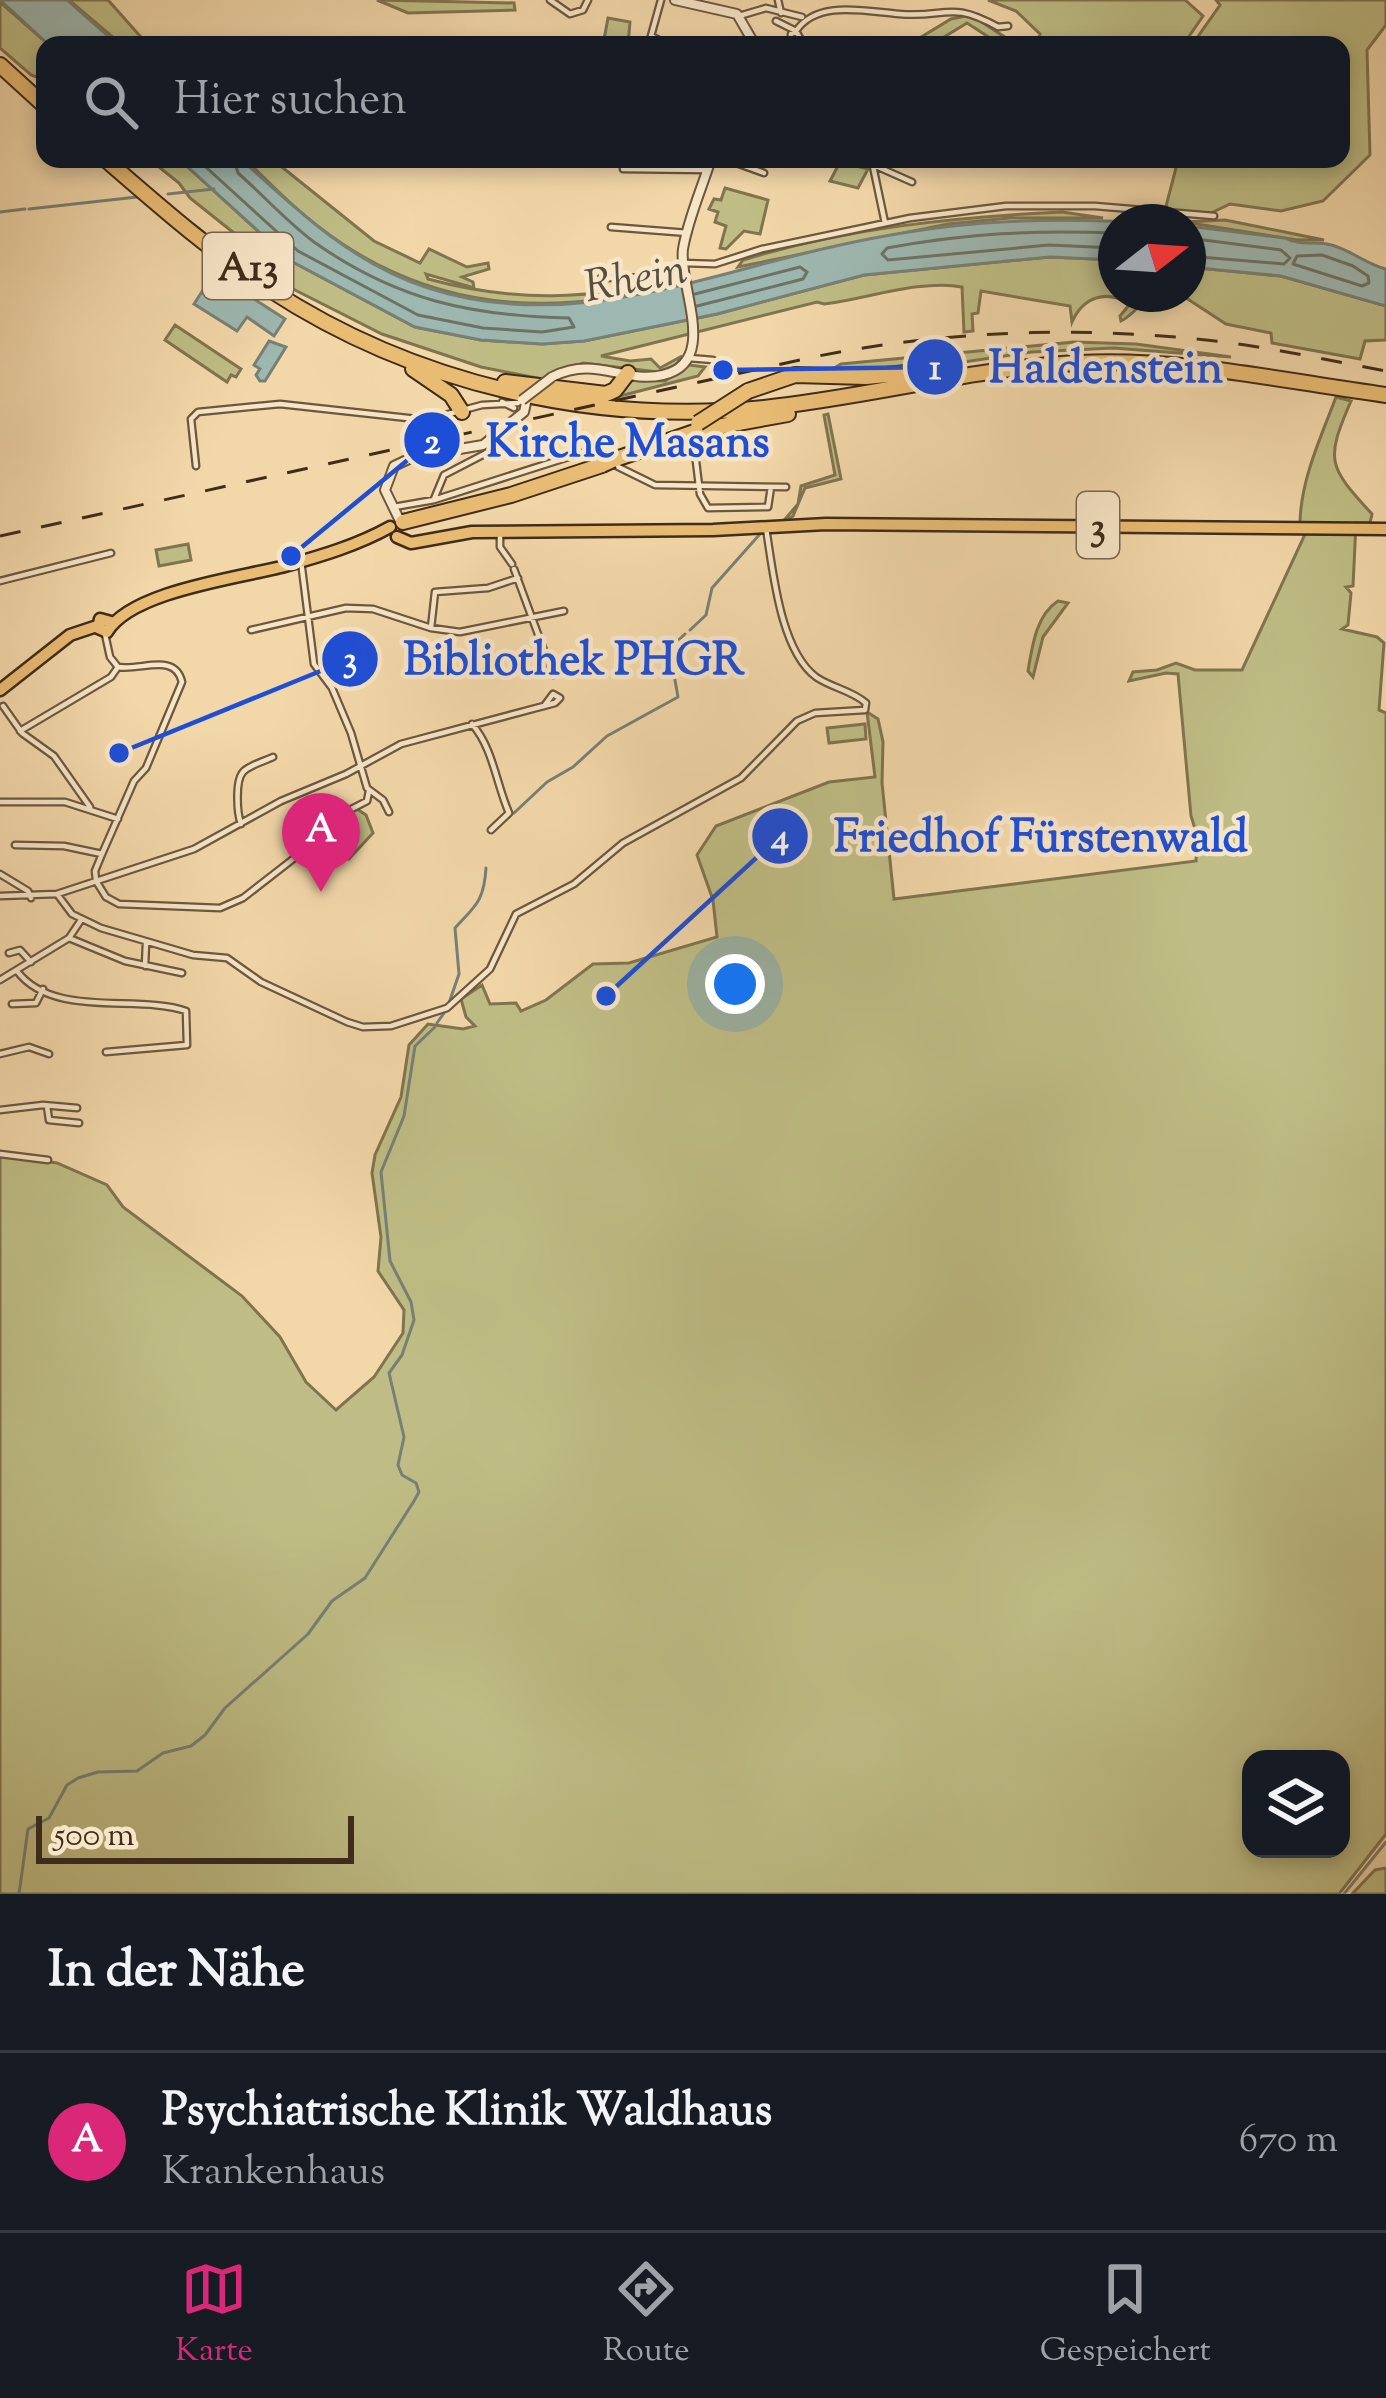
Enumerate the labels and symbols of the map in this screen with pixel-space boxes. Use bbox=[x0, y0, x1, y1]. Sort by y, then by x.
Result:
north arrow bbox=[1098, 204, 1206, 312]
road number: A13 bbox=[203, 233, 293, 299]
water label: Rhein bbox=[579, 240, 693, 323]
callout: Haldenstein bbox=[905, 326, 1248, 407]
text: Haldenstein bbox=[989, 339, 1224, 404]
text: 1 bbox=[929, 344, 942, 396]
callout: Kirche Masans bbox=[402, 400, 793, 481]
text: Kirche Masans bbox=[486, 413, 770, 478]
text: 2 bbox=[424, 418, 441, 470]
road number: 3 bbox=[1077, 492, 1119, 558]
callout: Bibliothek PHGR bbox=[320, 618, 769, 699]
text: Bibliothek PHGR bbox=[404, 631, 745, 696]
text: 3 bbox=[343, 636, 357, 688]
pin: A bbox=[282, 793, 360, 892]
callout: Friedhof Fürstenwald bbox=[750, 795, 1272, 876]
text: Friedhof Fürstenwald bbox=[834, 808, 1249, 873]
text: 4 bbox=[770, 813, 789, 865]
your location bbox=[705, 954, 765, 1014]
scale bar bbox=[36, 1810, 354, 1863]

